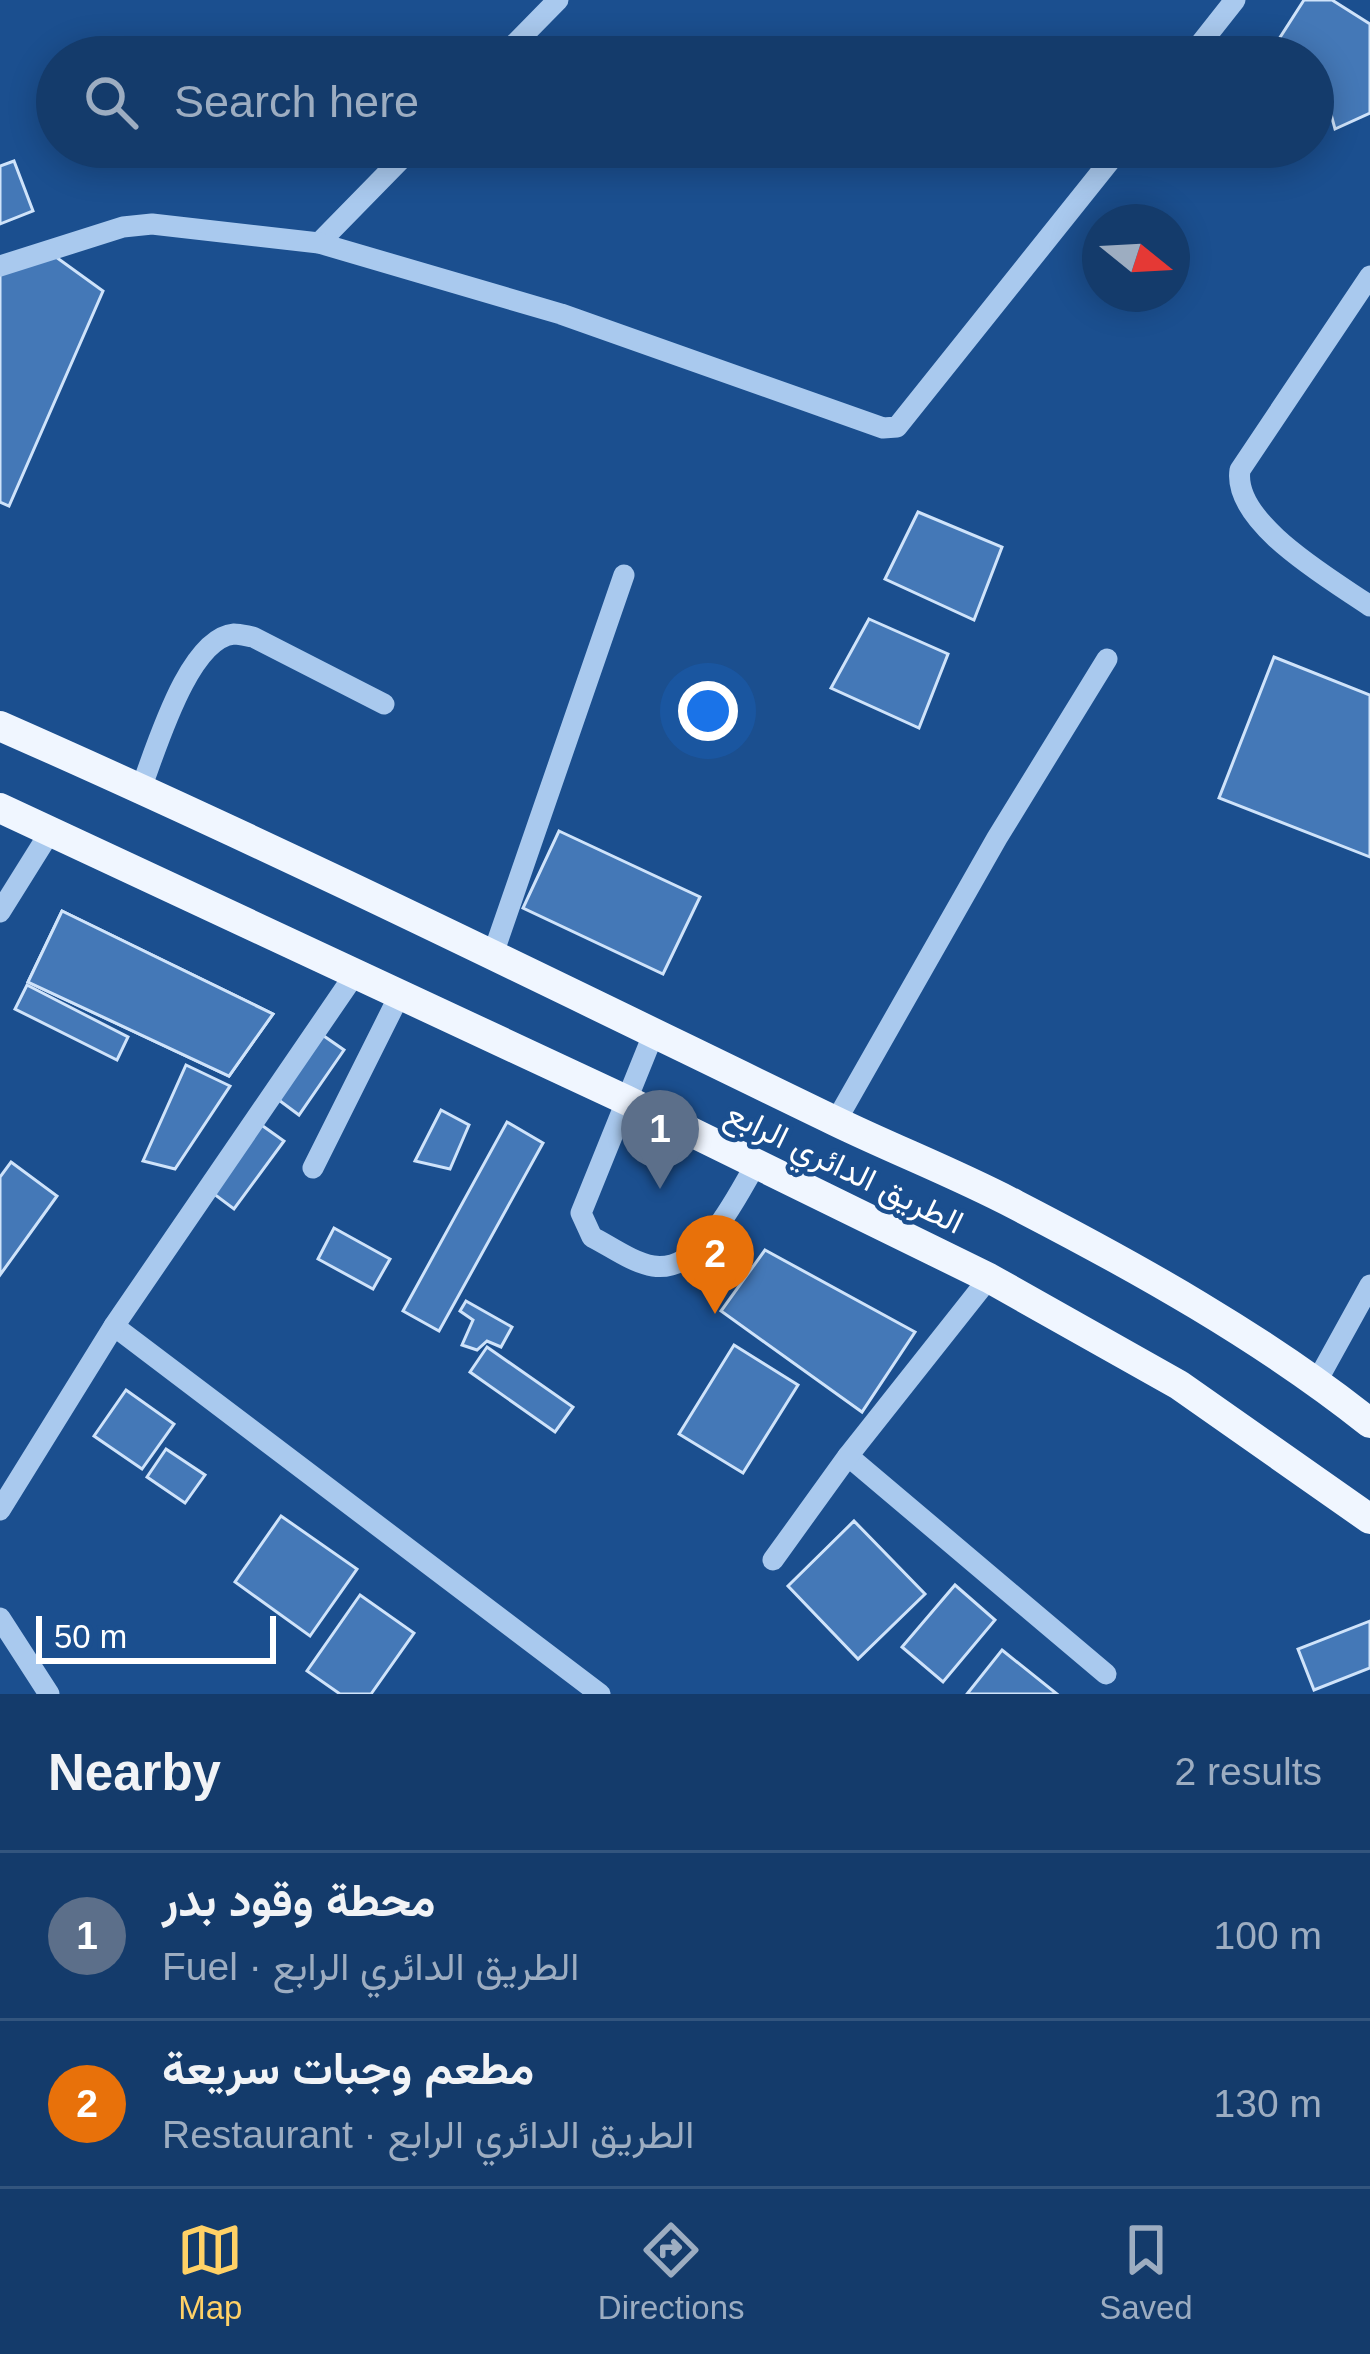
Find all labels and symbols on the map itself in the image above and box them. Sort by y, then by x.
north arrow [1082,204,1190,312]
your location [678,681,738,741]
pin: 1 [621,1090,699,1189]
street label: الطريق الدائري الرابع [716,1094,970,1248]
pin: 2 [676,1215,754,1314]
scale bar [36,1610,276,1663]

